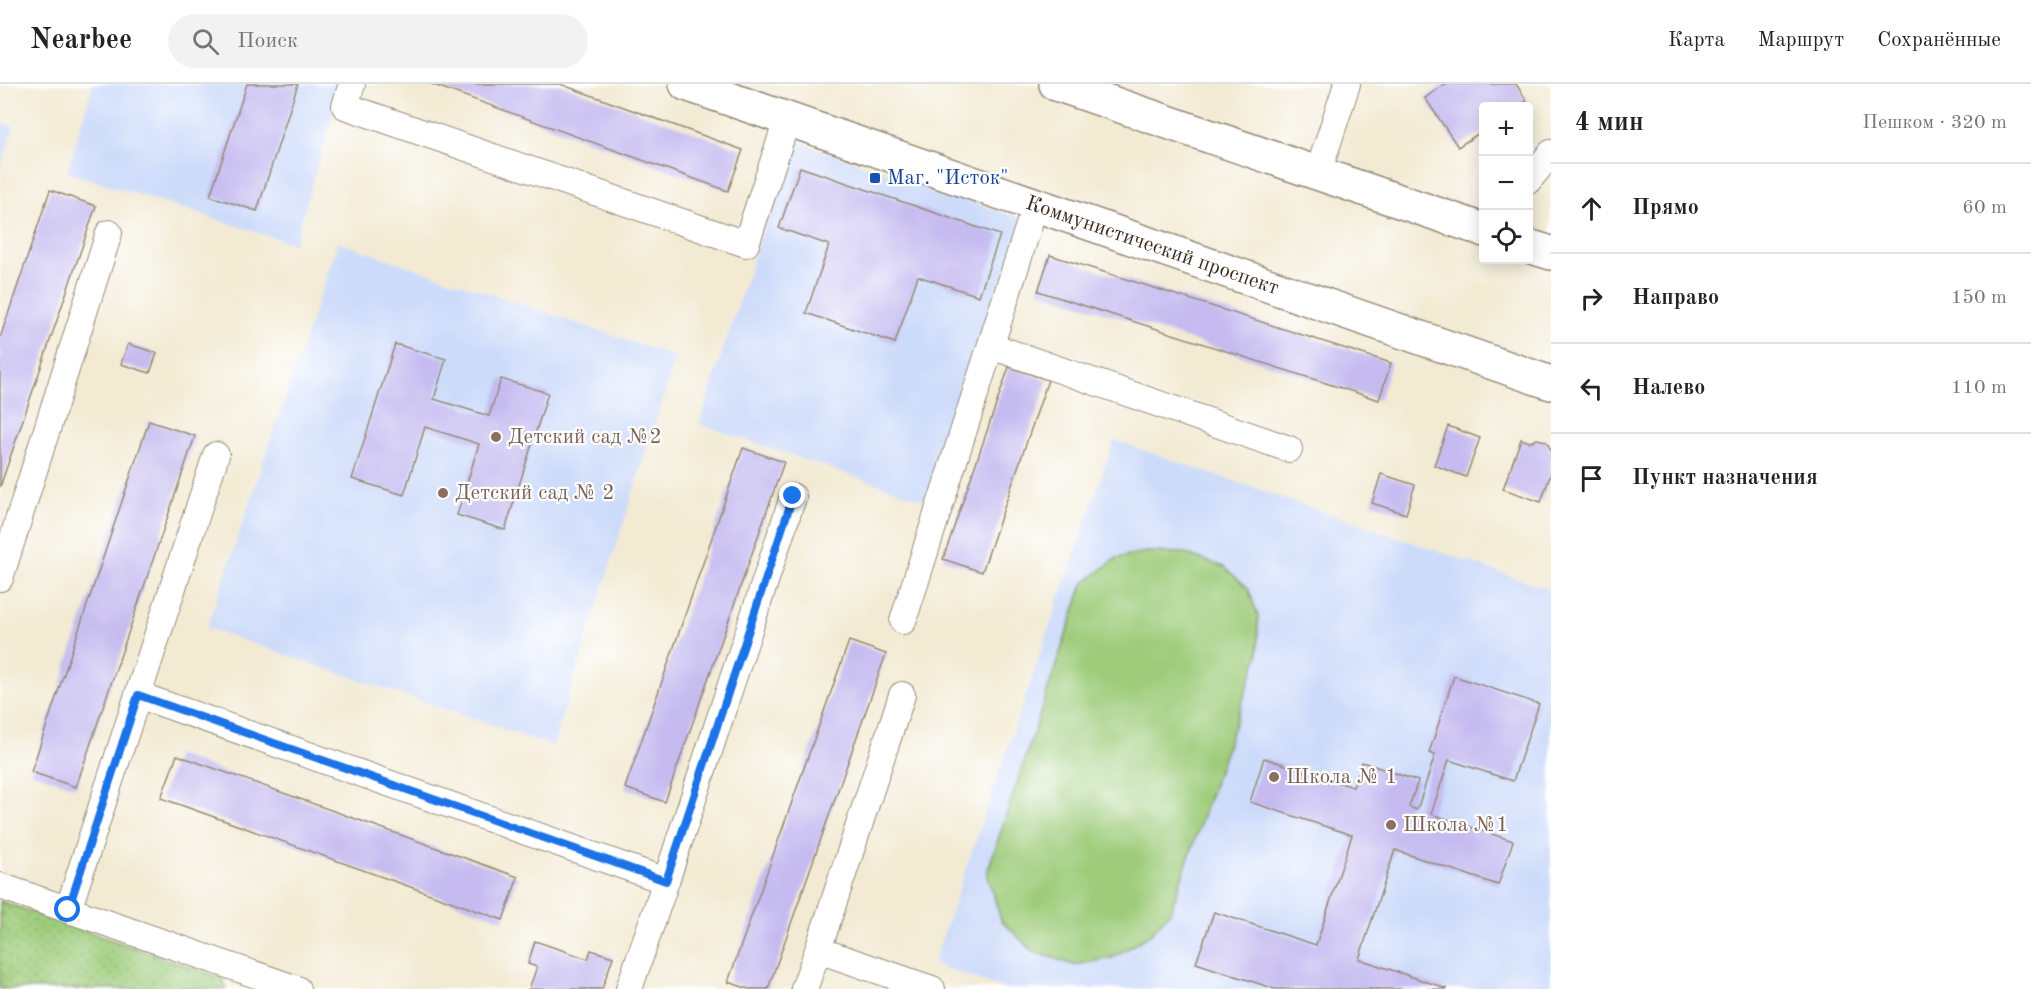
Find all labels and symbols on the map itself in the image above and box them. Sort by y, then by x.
place label: Маг. "Исток" [887,168,1009,189]
marker: Маг. "Исток" [868,171,882,185]
street label: Коммунистический проспект [1023,193,1281,299]
place label: Детский сад №2 [508,427,662,448]
marker: Детский сад №2 [489,430,503,444]
route end [779,482,805,508]
place label: Детский сад № 2 [455,483,614,504]
marker: Детский сад № 2 [436,486,450,500]
place label: Школа № 1 [1286,767,1397,788]
marker: Школа № 1 [1267,770,1281,784]
place label: Школа №1 [1403,815,1509,836]
marker: Школа №1 [1384,818,1398,832]
route start [54,896,80,922]

